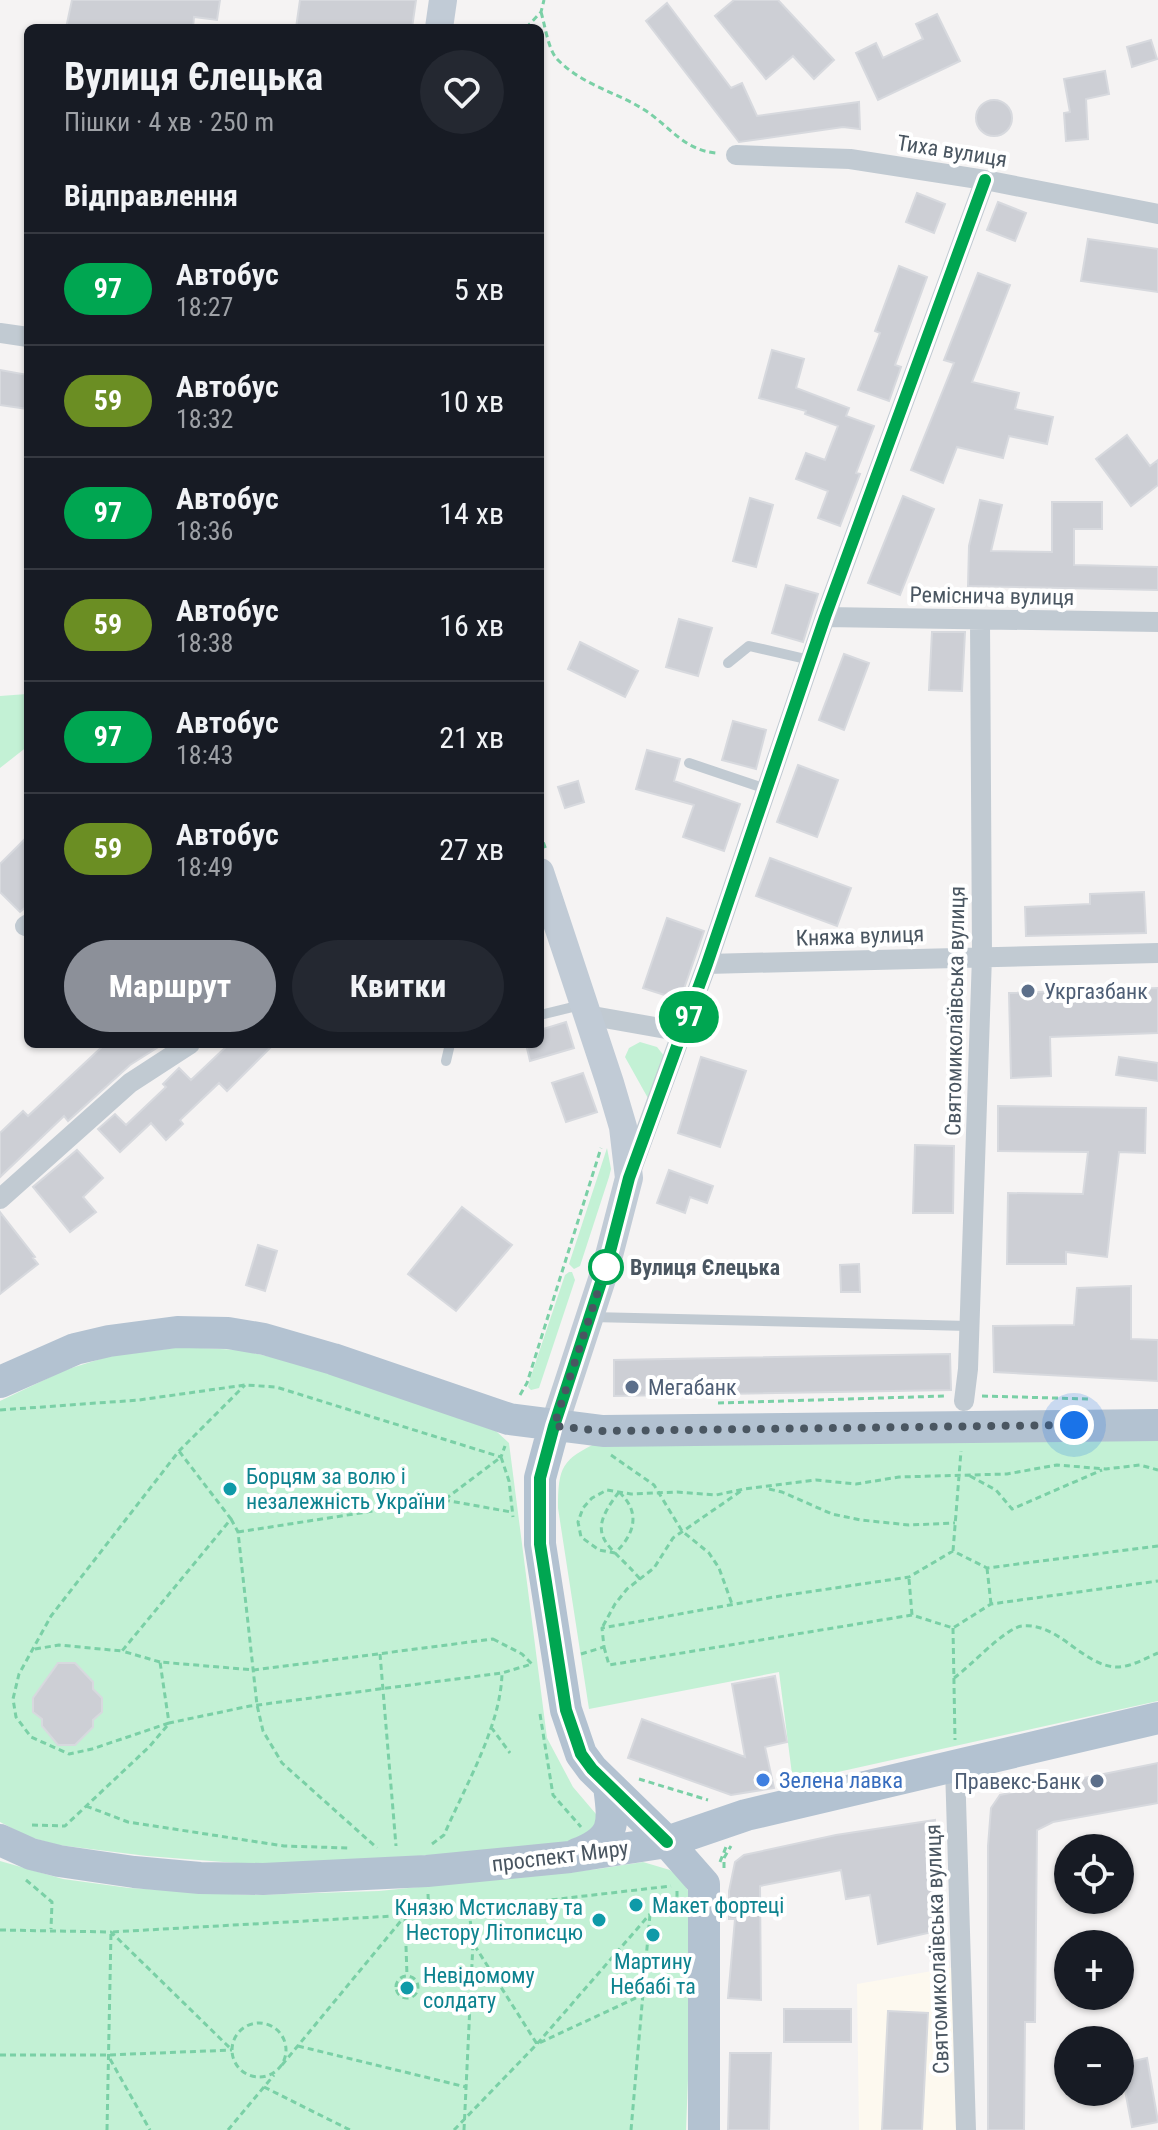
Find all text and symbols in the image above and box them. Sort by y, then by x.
button: heart [420,50,504,134]
text: Вулиця Єлецька [64,55,323,99]
text: Пішки · 4 хв · 250 m [64,107,274,137]
street label: Тиха вулиця [895,130,1009,172]
text: Відправлення [64,178,238,213]
text: Автобус [176,257,279,292]
text: 97 [94,272,122,305]
text: 5 хв [454,272,504,307]
text: 18:27 [176,292,233,322]
text: Автобус [176,369,279,404]
text: 59 [94,384,122,417]
text: 10 хв [439,384,504,419]
text: 18:32 [176,404,233,434]
text: Автобус [176,481,279,516]
text: 97 [94,496,122,529]
text: 14 хв [439,496,504,531]
text: 18:36 [176,516,233,546]
street label: Реміснича вулиця [909,582,1075,610]
text: Автобус [176,593,279,628]
text: 59 [94,608,122,641]
text: 16 хв [439,608,504,643]
text: 18:38 [176,628,233,658]
text: Автобус [176,705,279,740]
text: 97 [94,720,122,753]
text: 21 хв [439,720,504,755]
text: 18:43 [176,740,233,770]
text: Автобус [176,817,279,852]
text: 59 [94,832,122,865]
text: 27 хв [439,832,504,867]
text: 18:49 [176,852,233,882]
street label: Святомиколаївська вулиця [940,886,970,1136]
street label: Княжа вулиця [795,921,925,951]
button: Маршрут [64,940,276,1032]
button: Квитки [292,940,504,1032]
place label: Укргазбанк [1044,979,1148,1004]
marker: Укргазбанк [1019,982,1037,1000]
line badge: 97 [653,991,725,1043]
text: 97 [675,1000,703,1033]
marker: Вулиця Єлецька [589,1250,623,1284]
place label: Вулиця Єлецька [630,1255,780,1280]
place label: Мегабанк [648,1375,737,1400]
marker: Мегабанк [623,1378,641,1396]
your location [1054,1405,1094,1445]
place label: Борцям за волю і незалежність України [246,1464,446,1514]
marker: Борцям за волю і незалежність України [221,1480,239,1498]
place label: Зелена лавка [779,1768,903,1793]
place label: Правекс-Банк [954,1769,1081,1794]
marker: Зелена лавка [754,1771,772,1789]
marker: Правекс-Банк [1088,1772,1106,1790]
street label: Святомиколаївська вулиця [920,1824,954,2074]
map controls [1054,1834,1134,2106]
button: locate [1054,1834,1134,1914]
street label: проспект Миру [490,1835,630,1877]
place label: Макет фортеці [652,1893,784,1918]
place label: Князю Мстиславу та Нестору Літописцю [395,1895,583,1945]
marker: Макет фортеці [627,1896,645,1914]
marker: Князю Мстиславу та Нестору Літописцю [590,1911,608,1929]
marker: Мартину Небабі та [644,1926,662,1944]
button: + [1054,1930,1134,2010]
place label: Мартину Небабі та [610,1949,696,1999]
place label: Невідомому солдату [423,1963,535,2013]
marker: Невідомому солдату [398,1979,416,1997]
button: − [1054,2026,1134,2106]

